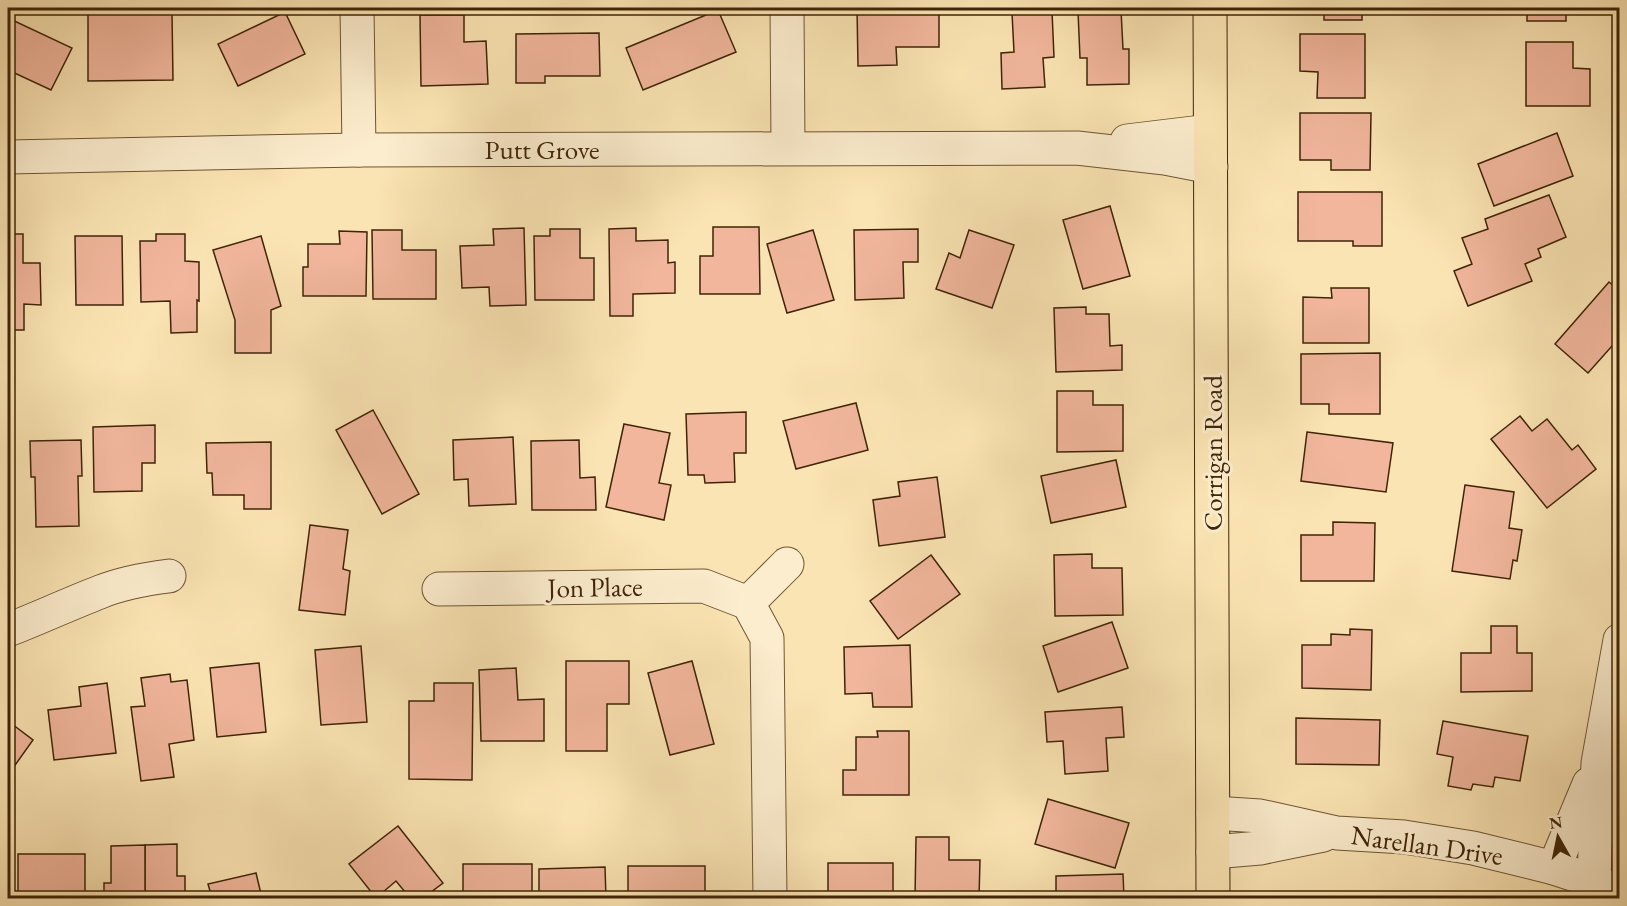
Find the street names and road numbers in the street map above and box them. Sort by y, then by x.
street label: Putt Grove [485,132,599,167]
street label: Corrigan Road [1195,375,1230,531]
street label: Jon Place [545,569,643,605]
street label: Narellan Drive [1349,817,1505,873]

